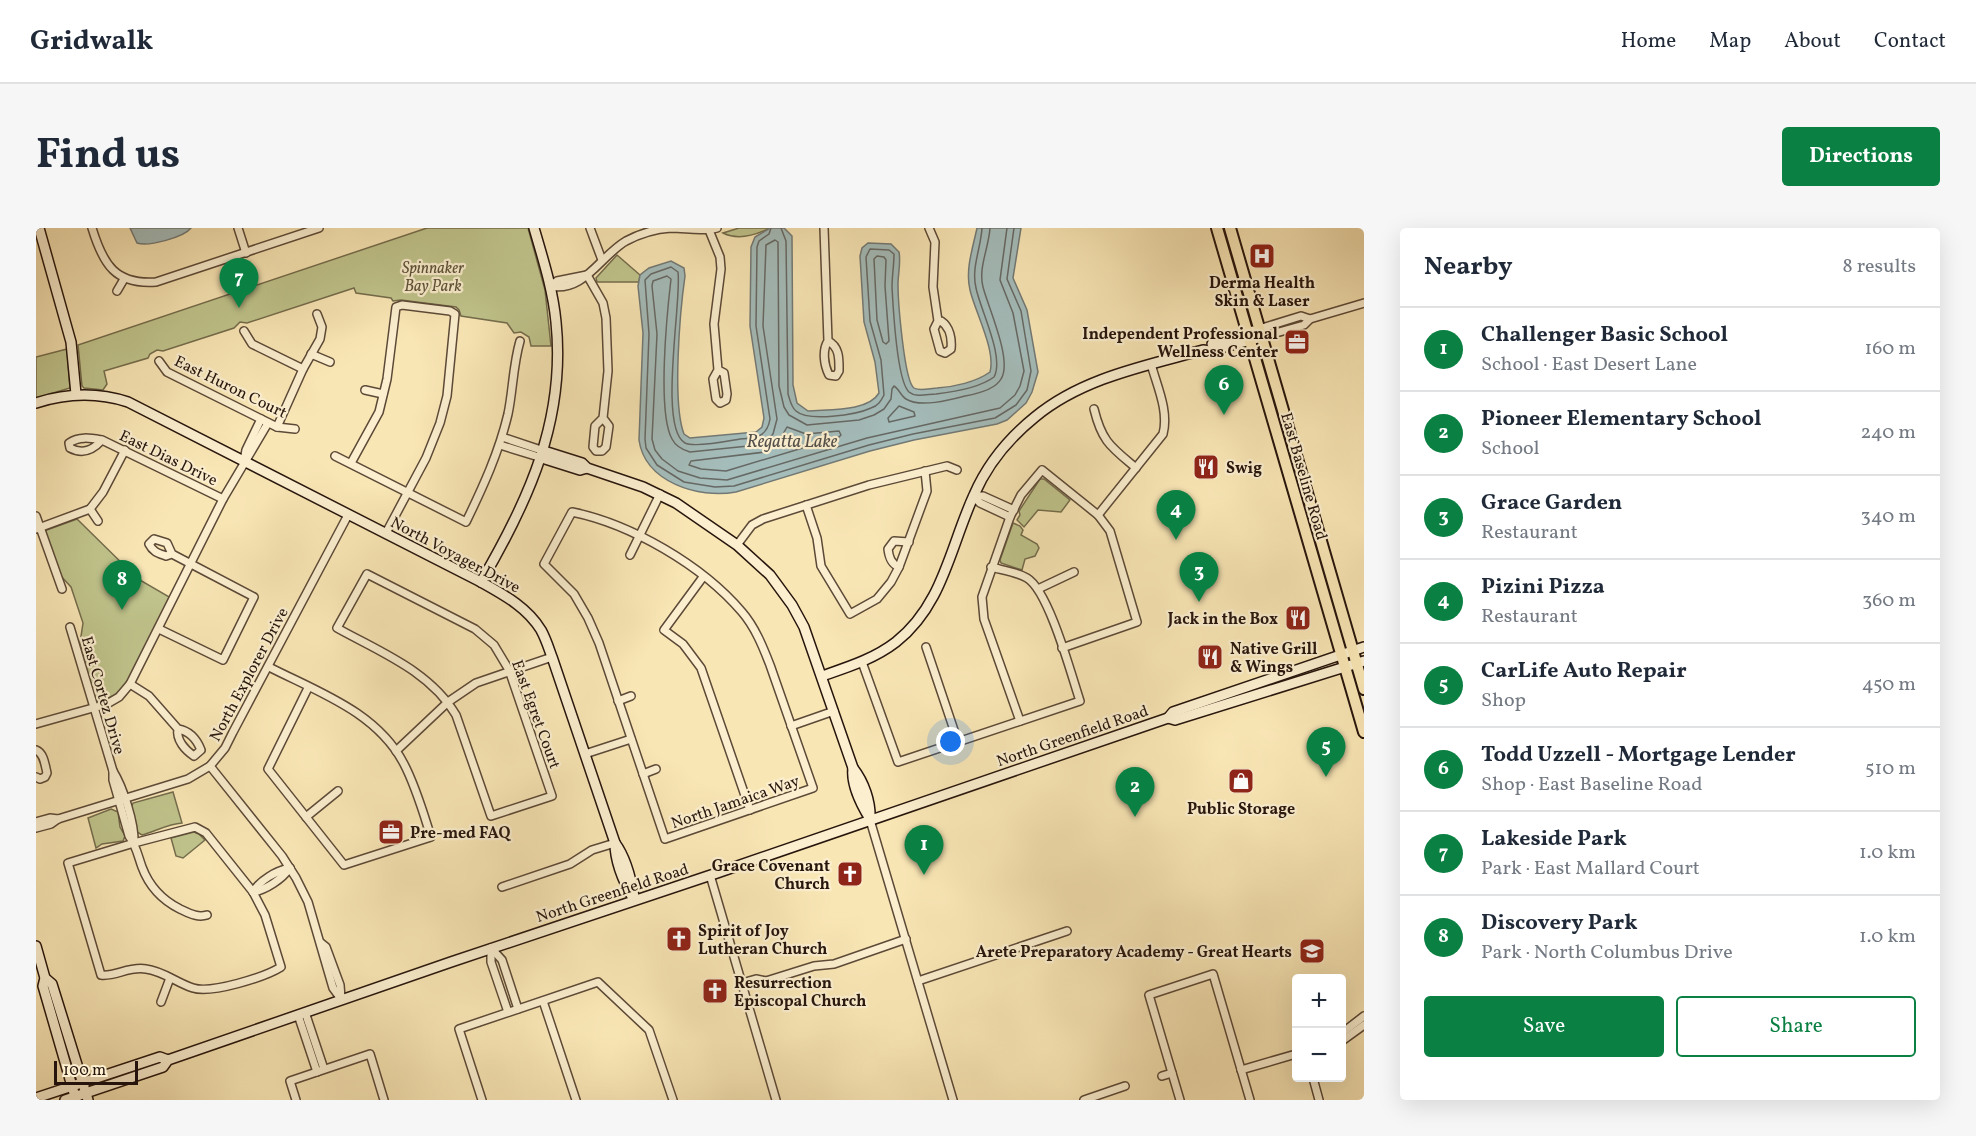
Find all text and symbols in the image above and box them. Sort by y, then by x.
text: Gridwalk [30,22,153,61]
text: Home [1621,27,1676,56]
text: Map [1709,27,1751,56]
text: About [1784,27,1841,56]
text: Contact [1874,27,1946,56]
text: Find us [36,127,180,186]
button: Directions [1782,127,1940,186]
hospital icon: Derma Health Skin & Laser [1247,241,1277,271]
text: Nearby [1424,249,1513,285]
text: 8 results [1843,253,1916,281]
park label: Spinnaker Bay Park [402,258,465,298]
pin: 7 [220,259,258,308]
place label: Derma Health Skin & Laser [1209,273,1315,313]
text: Challenger Basic School [1481,320,1728,351]
place label: Independent Professional Wellness Center [1082,324,1279,364]
office icon: Independent Professional Wellness Center [1282,327,1312,357]
text: 1 [1439,335,1448,363]
text: 160 m [1864,335,1916,363]
street label: East Huron Court [170,351,290,425]
text: School · East Desert Lane [1481,351,1697,379]
pin: 6 [1204,366,1244,415]
text: Pioneer Elementary School [1481,404,1761,435]
street label: East Baseline Road [1274,410,1332,543]
text: 2 [1438,419,1449,447]
text: 240 m [1861,419,1916,447]
street label: East Dias Drive [115,425,221,492]
water label: Regatta Lake [747,430,838,455]
text: School [1481,435,1539,463]
restaurant icon: Swig [1191,452,1221,482]
place label: Swig [1226,458,1262,480]
text: Grace Garden [1481,488,1622,519]
pin: 4 [1156,490,1196,540]
text: 3 [1438,503,1449,531]
text: 340 m [1860,503,1916,531]
street label: North Voyager Drive [386,512,524,599]
text: Restaurant [1481,519,1578,547]
pin: 3 [1180,552,1218,602]
pin: 8 [102,560,142,610]
text: Pizini Pizza [1481,572,1605,603]
text: 4 [1437,587,1450,615]
text: 360 m [1862,587,1916,615]
restaurant icon: Jack in the Box [1283,603,1313,633]
text: Restaurant [1481,603,1578,631]
street label: North Explorer Drive [205,604,294,746]
place label: Jack in the Box [1167,609,1278,631]
street label: East Cortez Drive [75,634,129,757]
place label: Native Grill & Wings [1230,639,1318,679]
restaurant icon: Native Grill & Wings [1195,642,1225,672]
text: CarLife Auto Repair [1481,656,1687,687]
street label: East Egret Court [505,657,565,773]
text: 5 [1439,671,1448,699]
text: 450 m [1862,671,1916,699]
text: Shop [1481,687,1526,715]
street label: North Greenfield Road [994,701,1152,773]
your location [936,727,965,756]
pin: 5 [1306,728,1346,777]
text: Todd Uzzell - Mortgage Lender [1481,740,1796,771]
text: 6 [1438,755,1449,783]
text: 510 m [1865,755,1916,783]
shop icon: Public Storage [1226,766,1256,796]
pin: 2 [1116,768,1154,817]
street label: North Jamaica Way [668,770,803,835]
text: Shop · East Baseline Road [1481,771,1703,799]
place label: Public Storage [1187,799,1295,821]
office icon: Pre-med FAQ [376,817,406,847]
place label: Pre-med FAQ [410,823,511,845]
text: Lakeside Park [1481,824,1627,855]
pin: 1 [904,826,944,875]
text: 7 [1439,839,1448,867]
text: 1.0 km [1859,839,1916,867]
text: Park · East Mallard Court [1481,855,1700,883]
place label: Grace Covenant Church [712,856,830,896]
street label: North Greenfield Road [533,859,692,929]
church icon: Grace Covenant Church [835,859,865,889]
text: Discovery Park [1481,908,1638,939]
place label: Spirit of Joy Lutheran Church [698,921,827,961]
text: 8 [1438,923,1449,951]
text: 1.0 km [1859,923,1916,951]
church icon: Spirit of Joy Lutheran Church [664,924,694,954]
school or university icon: Arete Preparatory Academy - Great Hearts [1297,936,1327,966]
text: Park · North Columbus Drive [1481,939,1733,967]
place label: Arete Preparatory Academy - Great Hearts [976,942,1292,964]
place label: Resurrection Episcopal Church [734,973,867,1013]
map controls [1292,974,1346,1082]
button: + [1292,974,1346,1028]
church icon: Resurrection Episcopal Church [700,976,730,1006]
button: Save [1424,996,1664,1057]
button: Share [1676,996,1916,1057]
button: − [1292,1028,1346,1082]
scale bar [54,1058,138,1086]
text: 100 m [63,1060,106,1082]

